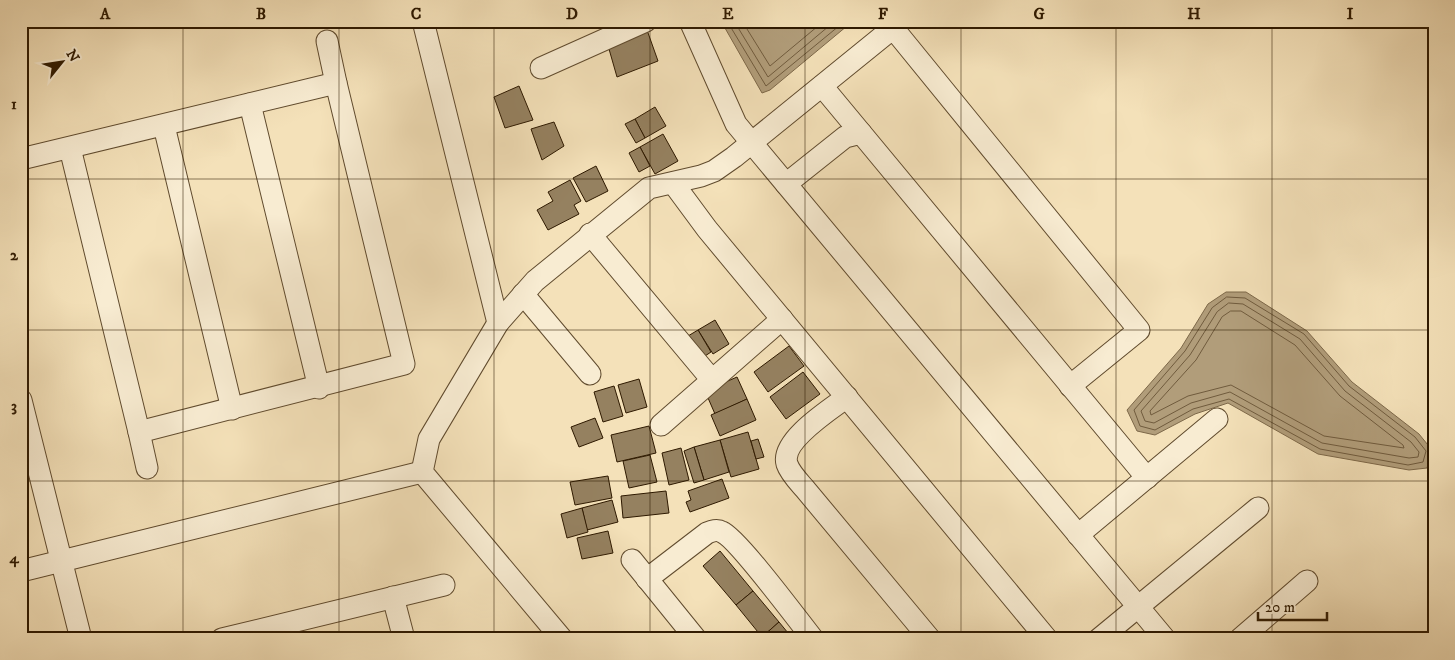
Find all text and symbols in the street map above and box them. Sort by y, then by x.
text: A [99,4,111,24]
text: B [256,4,266,24]
text: C [411,4,421,24]
text: D [566,4,578,24]
text: E [722,4,734,24]
text: F [878,4,888,24]
text: G [1033,4,1045,24]
text: H [1187,4,1201,24]
text: I [1347,4,1354,24]
north arrow [38,38,88,88]
text: N [62,47,83,66]
text: 1 [11,94,17,114]
text: 2 [10,245,19,265]
text: 3 [11,396,17,416]
text: 4 [8,548,19,568]
scale bar [1258,590,1326,622]
text: 20 m [1265,598,1295,617]

